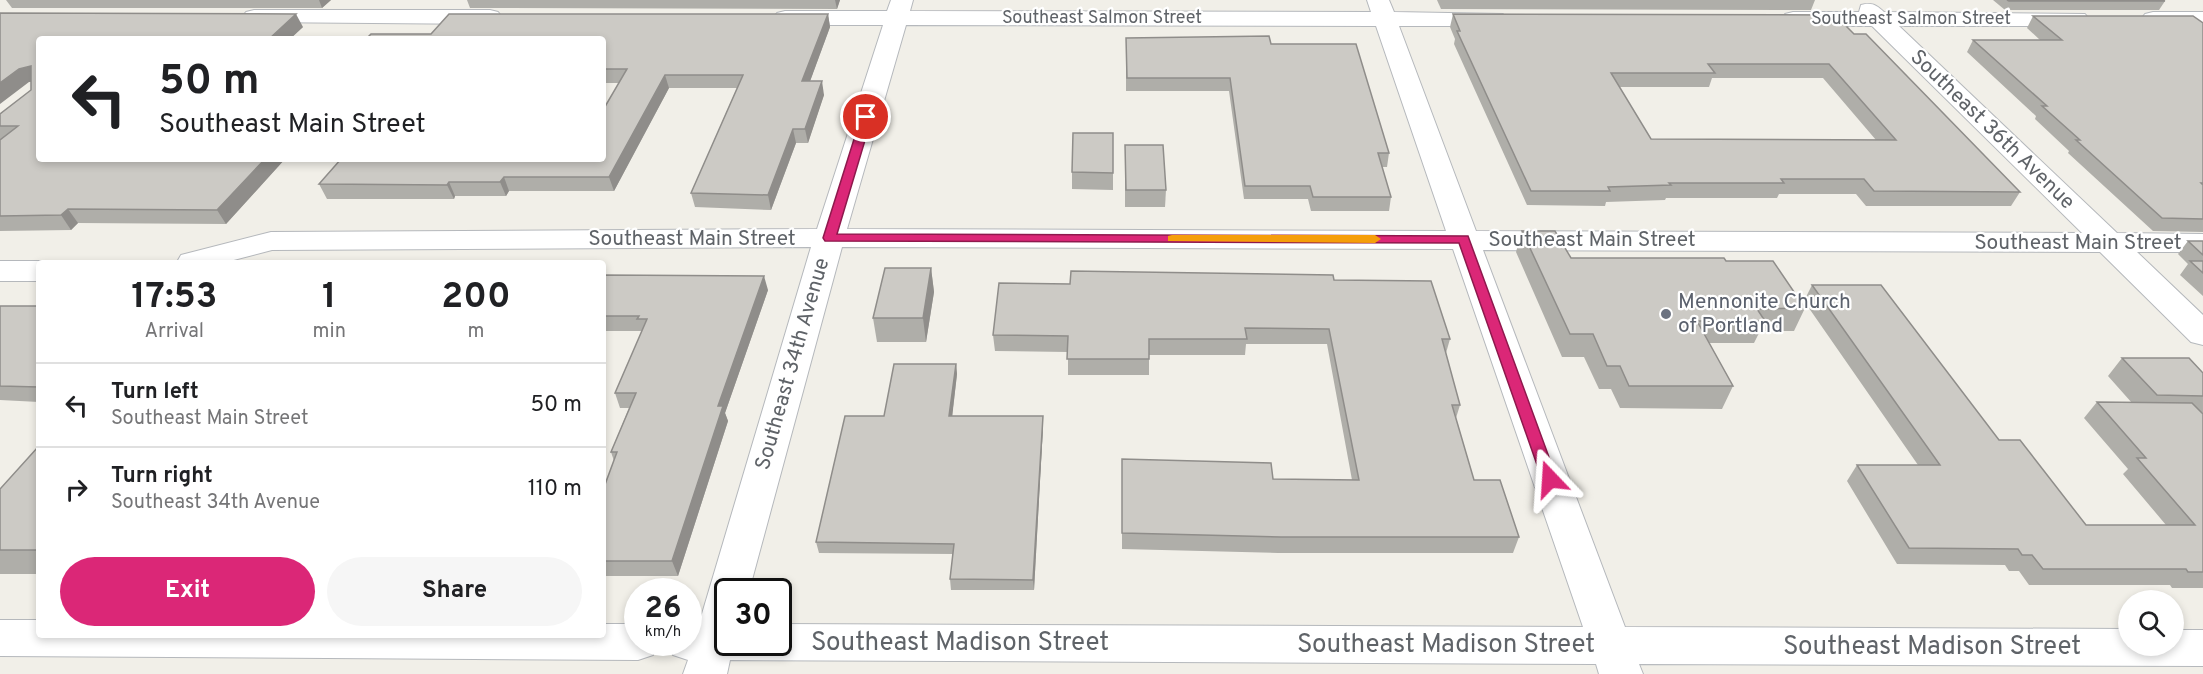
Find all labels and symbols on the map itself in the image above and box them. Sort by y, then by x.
street label: Southeast Salmon Street [1002,7,1202,30]
street label: Southeast Salmon Street [1811,8,2011,31]
street label: Southeast 36th Avenue [1904,44,2080,216]
pin [840,91,891,142]
street label: Southeast Main Street [588,226,796,253]
street label: Southeast Main Street [1488,227,1696,254]
street label: Southeast Main Street [1974,230,2182,257]
street label: Southeast 34th Avenue [750,255,836,473]
place label: Mennonite Church of Portland [1678,289,1851,340]
marker: Mennonite Church of Portland [1659,307,1673,321]
position arrow [1518,447,1582,511]
speed limit sign: 30 [714,578,792,656]
street label: Southeast Madison Street [811,627,1109,660]
street label: Southeast Madison Street [1297,629,1595,662]
street label: Southeast Madison Street [1783,631,2081,664]

